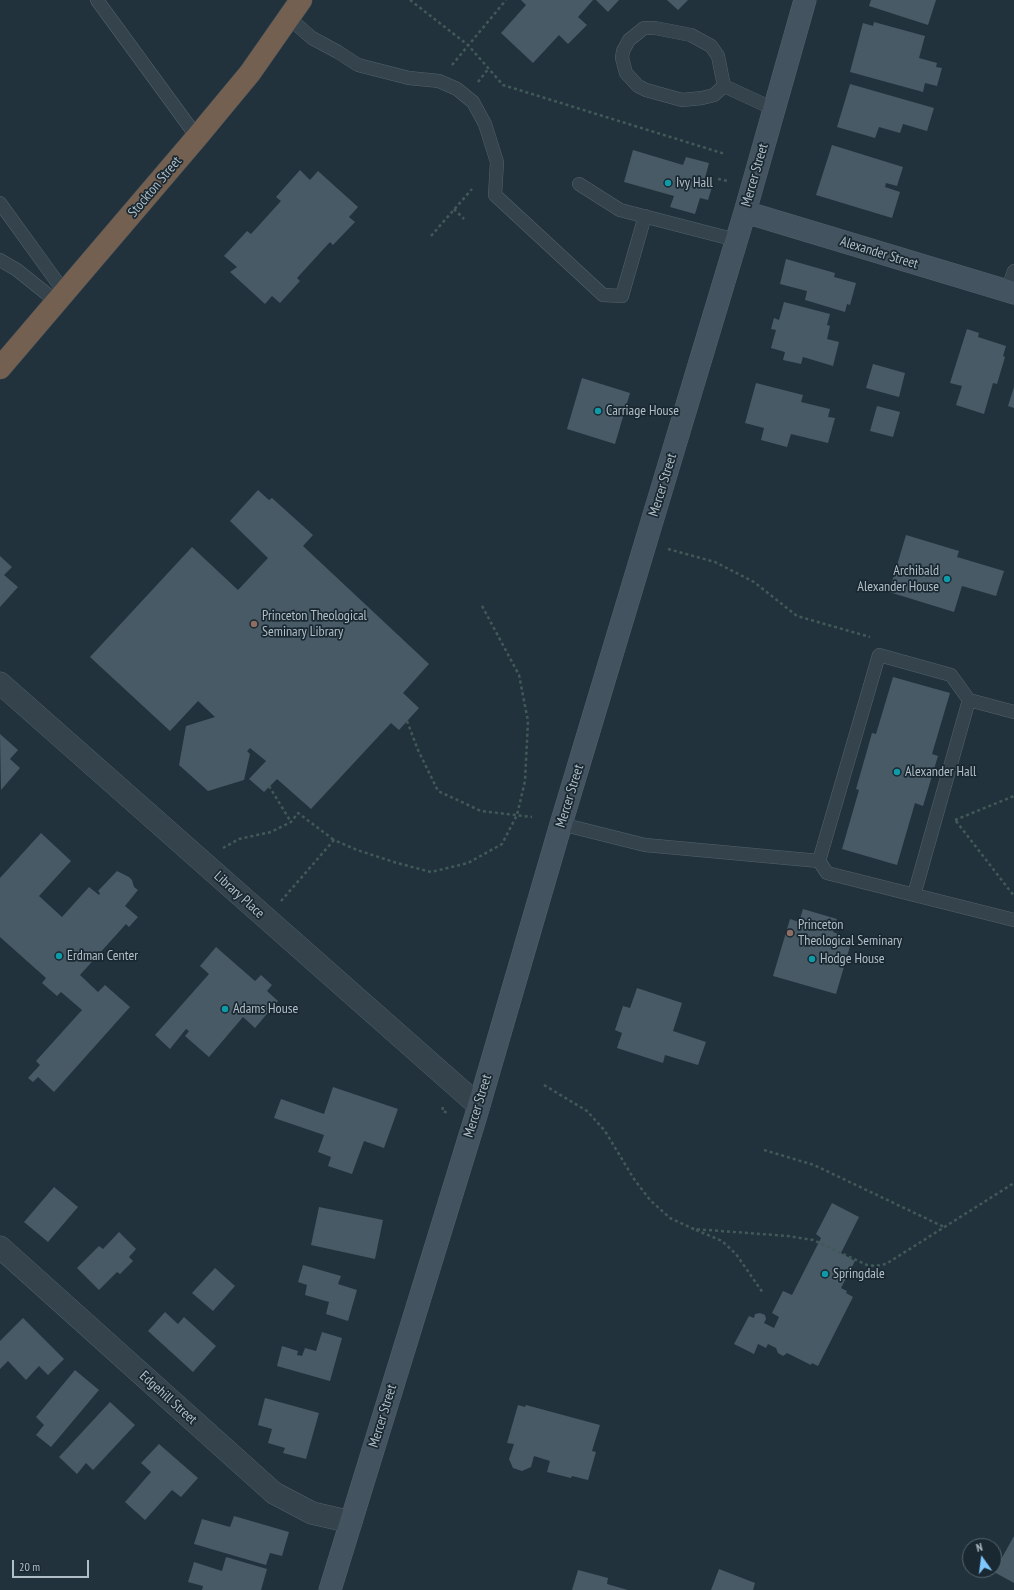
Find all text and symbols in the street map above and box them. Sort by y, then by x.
street label: Mercer Street [738,142,772,208]
street label: Stockton Street [125,153,185,221]
place label: Ivy Hall [676,175,713,191]
marker: Ivy Hall [663,178,673,188]
street label: Alexander Street [838,233,920,273]
place label: Carriage House [606,403,679,419]
marker: Carriage House [593,406,603,416]
street label: Mercer Street [645,452,681,518]
place label: Archibald Alexander House [857,563,939,596]
marker: Archibald Alexander House [942,574,952,584]
place label: Princeton Theological Seminary Library [262,608,367,640]
marker: Princeton Theological Seminary Library [249,619,259,629]
street label: Mercer Street [552,763,588,829]
place label: Alexander Hall [905,764,976,780]
marker: Alexander Hall [892,767,902,777]
street label: Library Place [210,868,268,922]
place label: Princeton Theological Seminary [798,917,902,950]
marker: Princeton Theological Seminary [785,928,795,938]
place label: Erdman Center [67,948,138,964]
marker: Erdman Center [54,951,64,961]
place label: Hodge House [820,951,885,967]
marker: Hodge House [807,954,817,964]
place label: Adams House [233,1001,298,1017]
marker: Adams House [220,1004,230,1014]
street label: Mercer Street [460,1073,496,1139]
place label: Springdale [833,1266,885,1282]
marker: Springdale [820,1269,830,1279]
street label: Edgehill Street [136,1368,200,1428]
street label: Mercer Street [365,1383,401,1449]
north arrow [962,1538,1002,1578]
text: N [975,1540,984,1555]
scale bar [14,1552,91,1578]
text: 20 m [19,1559,40,1574]

